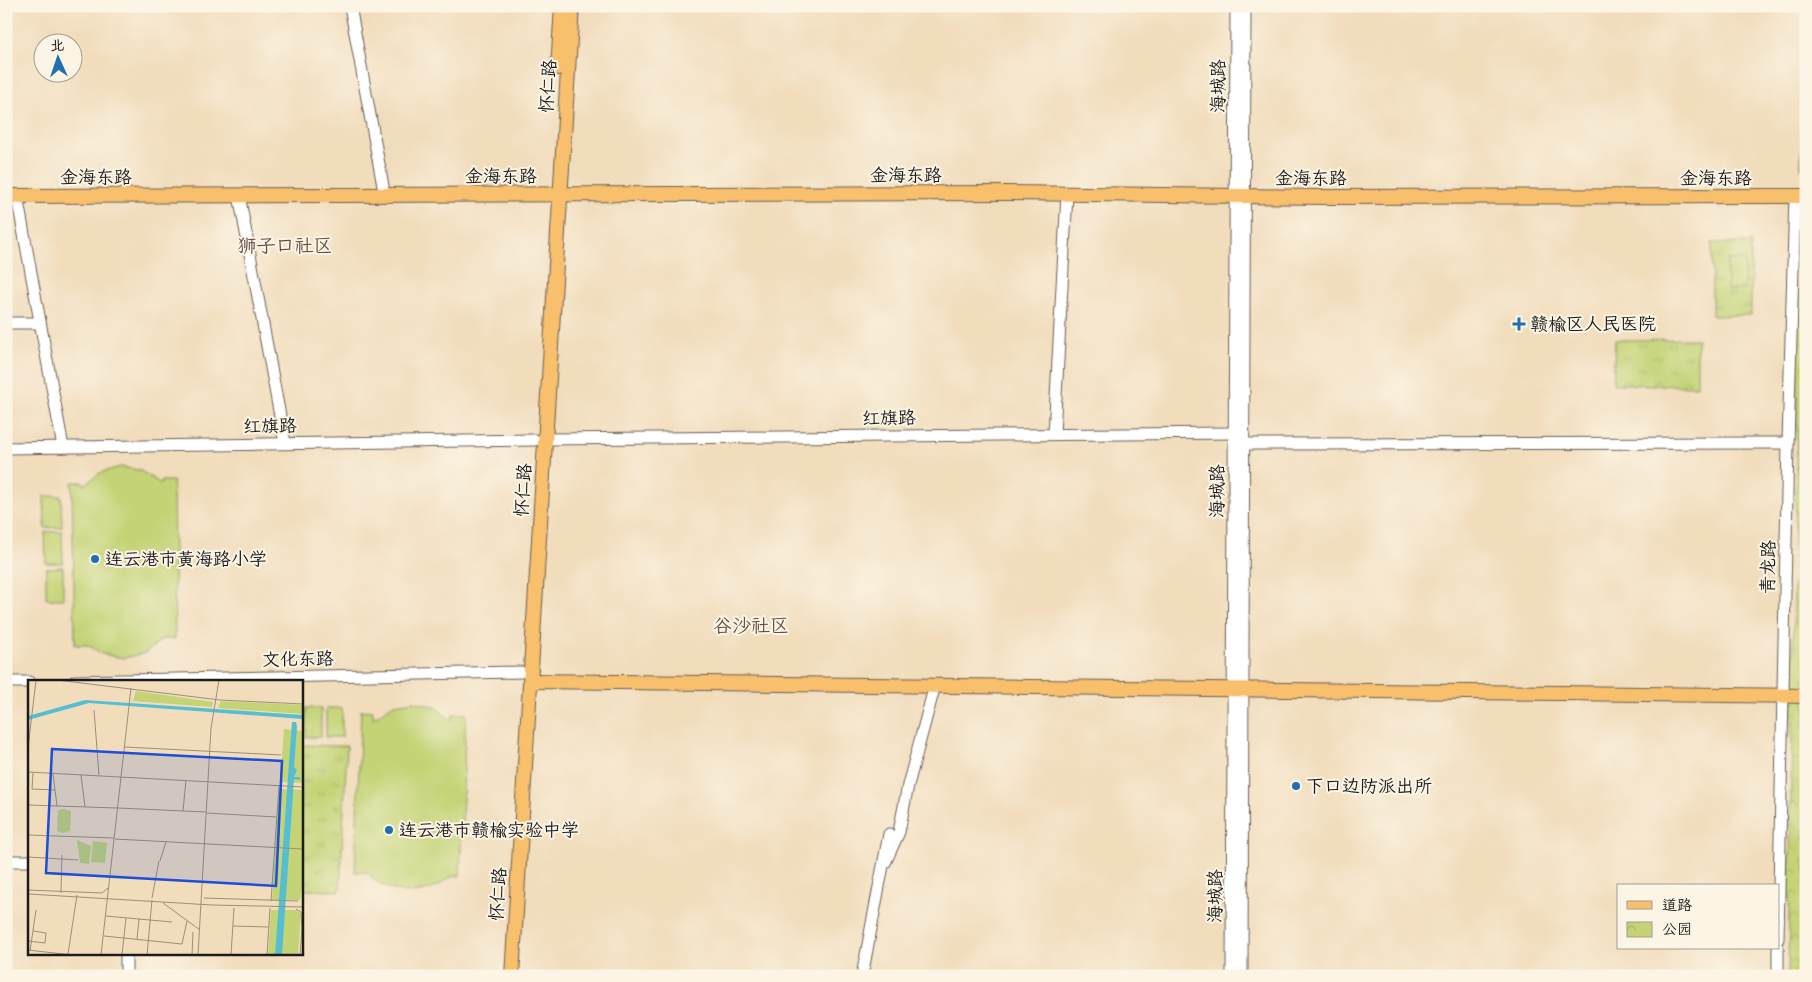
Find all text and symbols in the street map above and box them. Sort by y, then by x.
north arrow [32,32,82,82]
text: 北 [50,37,65,55]
street label: 怀仁路 [535,58,563,114]
street label: 海城路 [1207,59,1231,113]
street label: 金海东路 [870,164,942,188]
street label: 金海东路 [465,165,537,189]
street label: 金海东路 [60,166,132,190]
street label: 金海东路 [1275,167,1347,191]
street label: 金海东路 [1680,167,1752,191]
district label: 狮子口社区 [237,234,333,259]
place label: 赣榆区人民医院 [1530,313,1656,337]
marker: 赣榆区人民医院 [1512,317,1526,331]
street label: 红旗路 [862,407,916,431]
street label: 红旗路 [243,415,297,439]
street label: 怀仁路 [510,462,538,518]
street label: 海城路 [1206,464,1230,518]
street label: 青龙路 [1757,540,1781,594]
place label: 连云港市黄海路小学 [105,548,267,572]
marker: 连云港市黄海路小学 [89,553,101,565]
district label: 谷沙社区 [713,614,789,639]
street label: 文化东路 [262,647,334,673]
inset map [28,680,302,954]
place label: 下口边防派出所 [1306,775,1432,799]
marker: 下口边防派出所 [1290,780,1302,792]
place label: 连云港市赣榆实验中学 [399,819,579,843]
marker: 连云港市赣榆实验中学 [383,824,395,836]
street label: 怀仁路 [485,866,513,922]
street label: 海城路 [1204,869,1228,923]
legend [1617,884,1780,950]
text: 道路 [1662,896,1692,916]
text: 公园 [1662,920,1692,940]

